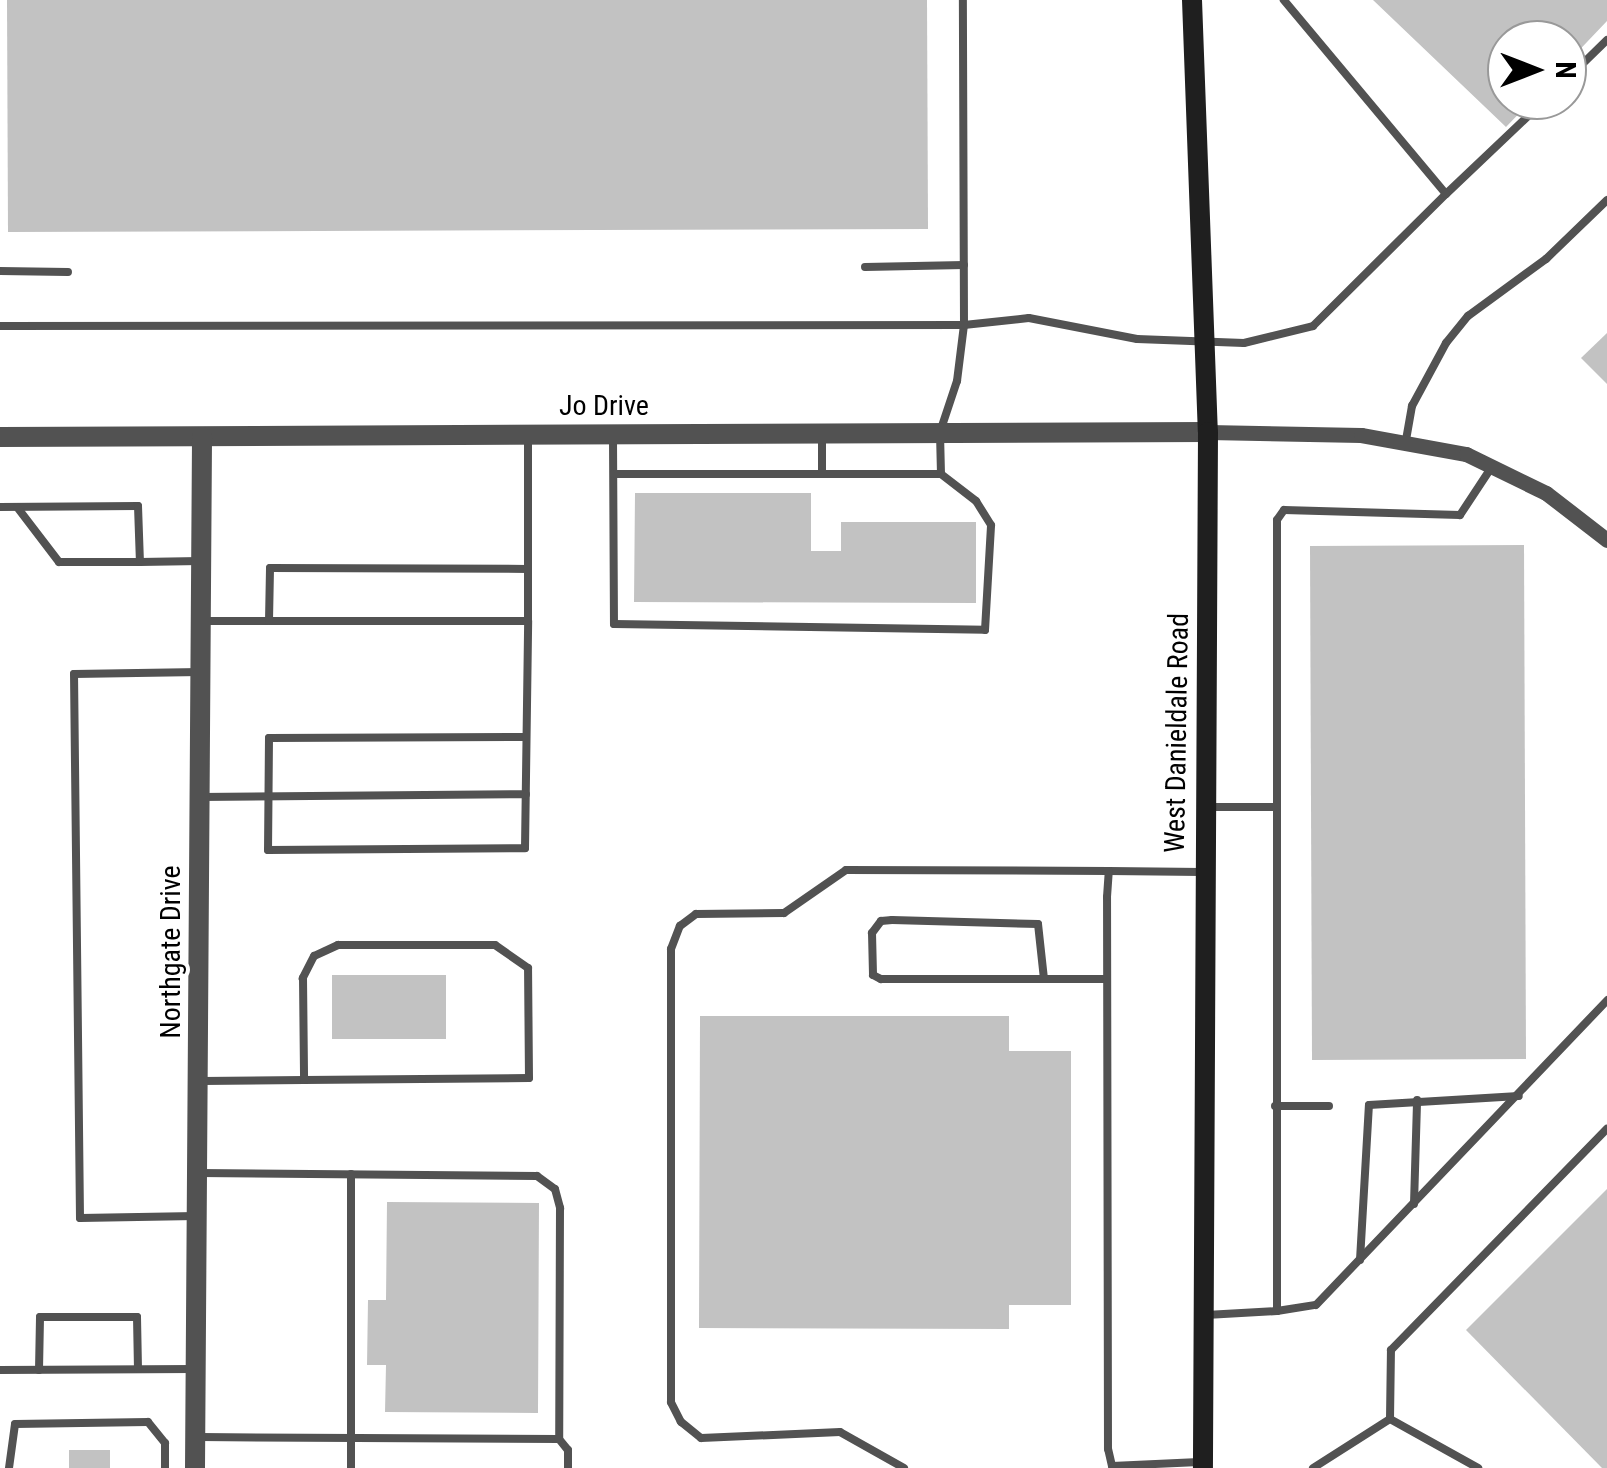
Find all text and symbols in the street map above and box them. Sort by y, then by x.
north arrow [1487,20,1587,120]
text: N [1549,61,1582,79]
street label: Jo Drive [559,389,649,423]
street label: West Danieldale Road [1158,613,1196,853]
street label: Northgate Drive [154,865,188,1039]

